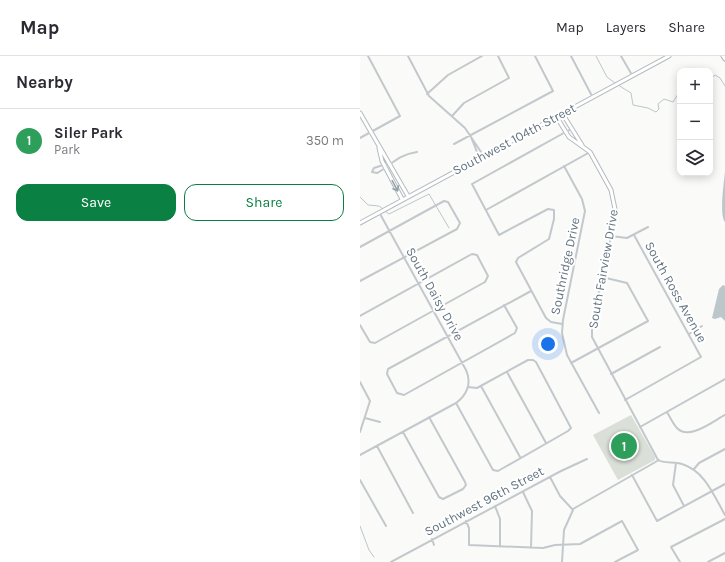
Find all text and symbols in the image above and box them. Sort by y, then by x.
text: Map [20,17,59,39]
text: Map [556,19,584,36]
text: Layers [606,19,646,36]
text: Share [668,19,705,36]
map controls [677,68,713,176]
button: + [677,68,713,104]
text: Nearby [16,72,73,92]
street label: Southwest 104th Street [450,100,578,178]
button: − [677,104,713,140]
text: Siler Park [54,124,123,142]
text: 1 [27,133,31,148]
text: 350 m [306,133,344,148]
button: layers [677,140,713,176]
text: Park [54,142,80,157]
one-way arrow [392,180,400,192]
button: Save [16,184,176,221]
button: Share [184,184,344,221]
street label: South Fairview Drive [585,208,621,330]
street label: Southridge Drive [547,216,583,316]
street label: South Ross Avenue [642,239,710,345]
street label: South Daisy Drive [403,245,467,344]
your location [538,334,558,354]
pin: 1 [611,431,637,461]
street label: Southwest 96th Street [422,463,546,539]

